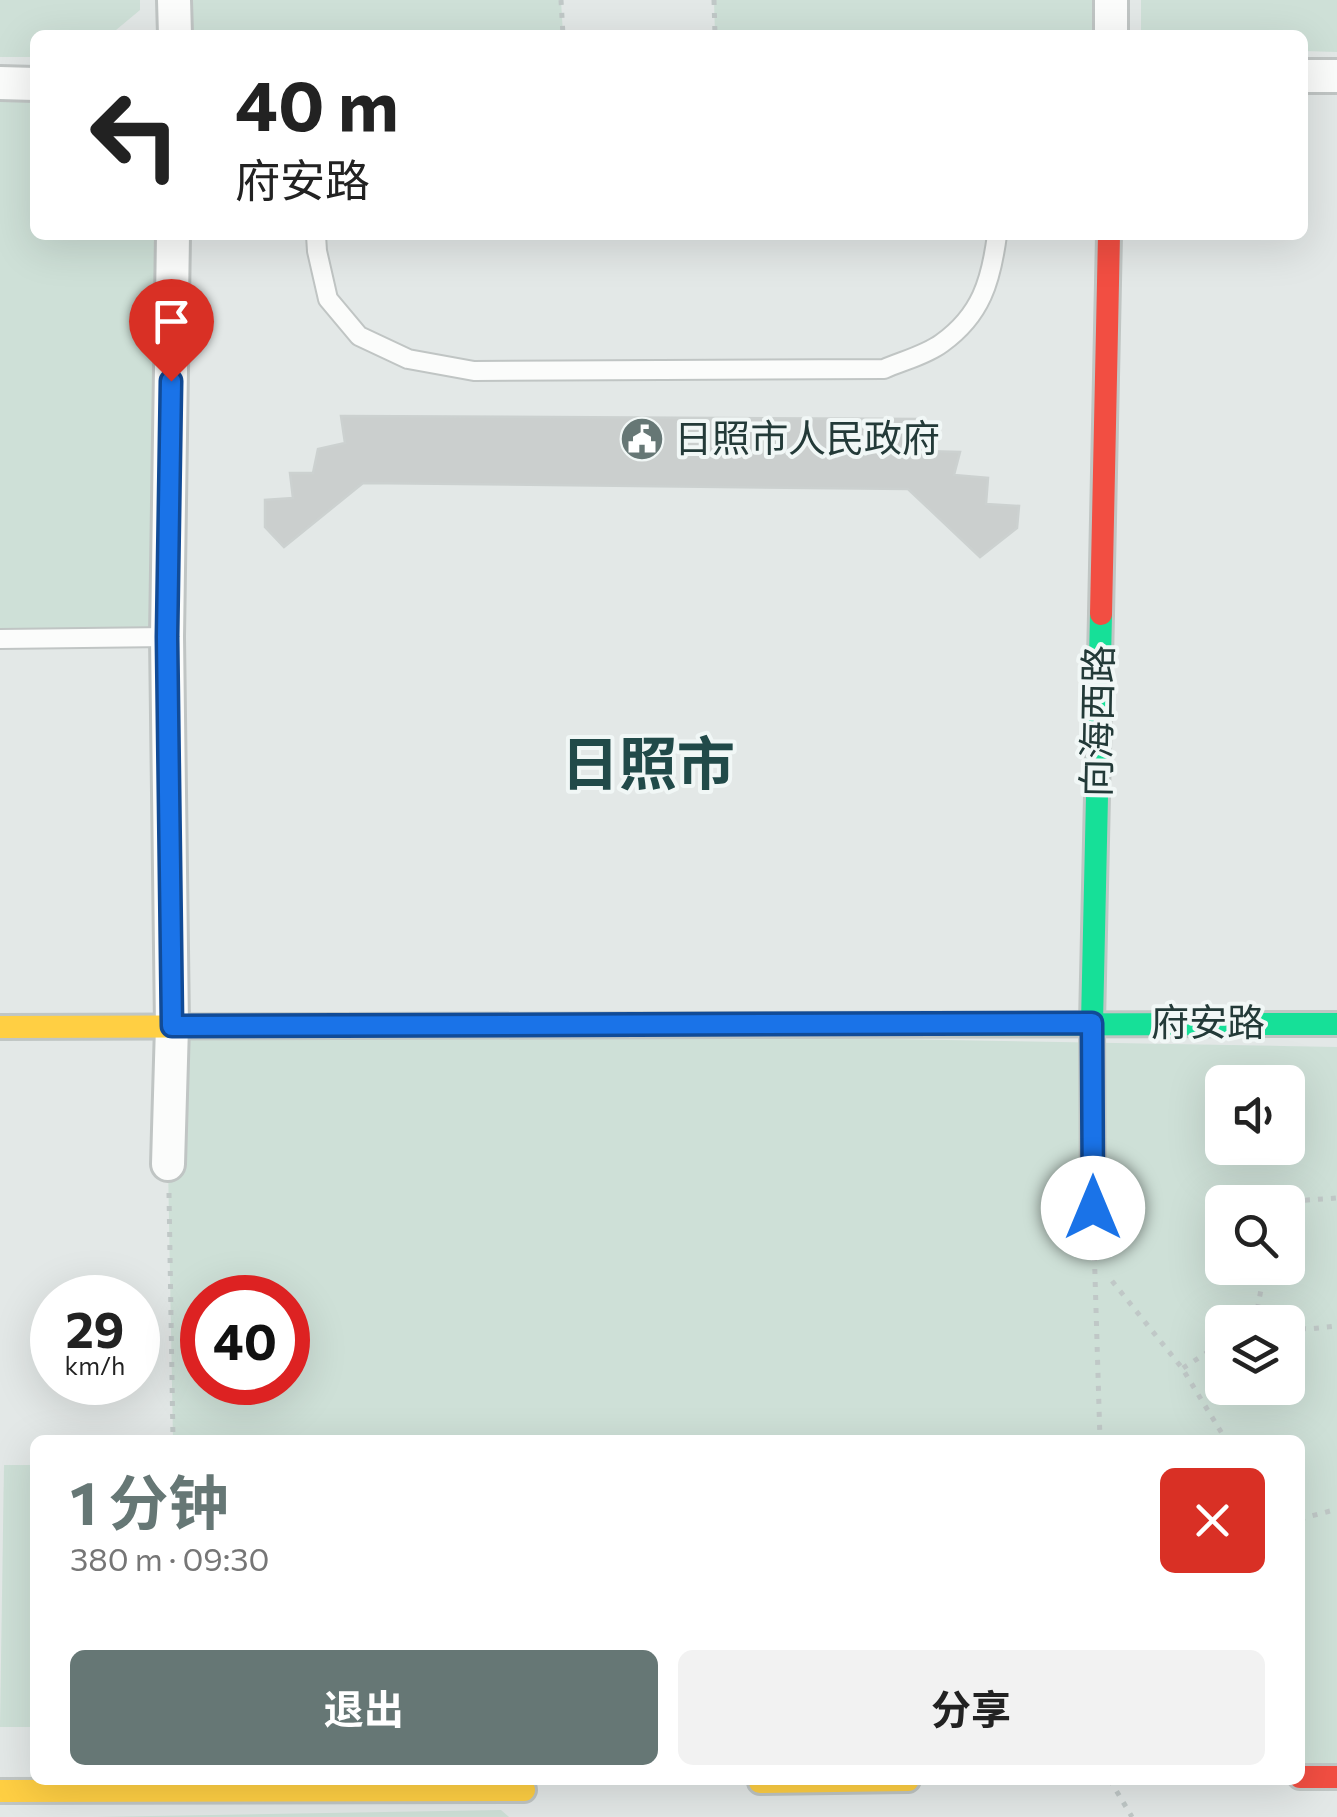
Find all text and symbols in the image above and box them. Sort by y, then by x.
text: 40 m [235,60,399,145]
icon: left [70,70,200,200]
text: 府安路 [235,151,370,206]
pin [129,279,214,382]
icon: arrive [144,294,199,349]
place label: 日照市人民政府 [674,413,940,460]
public building icon: 日照市人民政府 [619,416,665,462]
street label: 向海西路 [1071,645,1120,797]
district label: 日照市 [561,726,735,797]
street label: 府安路 [1151,997,1265,1044]
map controls [1205,1065,1305,1405]
button: sound [1205,1065,1305,1165]
position arrow [1041,1156,1145,1260]
button: search [1205,1185,1305,1285]
speed limit sign: 40 [180,1275,310,1405]
text: 29 [65,1297,124,1358]
button: layers [1205,1305,1305,1405]
text: km/h [65,1350,125,1380]
text: 1 分钟 [70,1464,229,1537]
button: close [1160,1468,1265,1573]
text: 380 m · 09:30 [70,1538,269,1578]
button: 退出 [70,1650,658,1765]
button: 分享 [678,1650,1265,1765]

